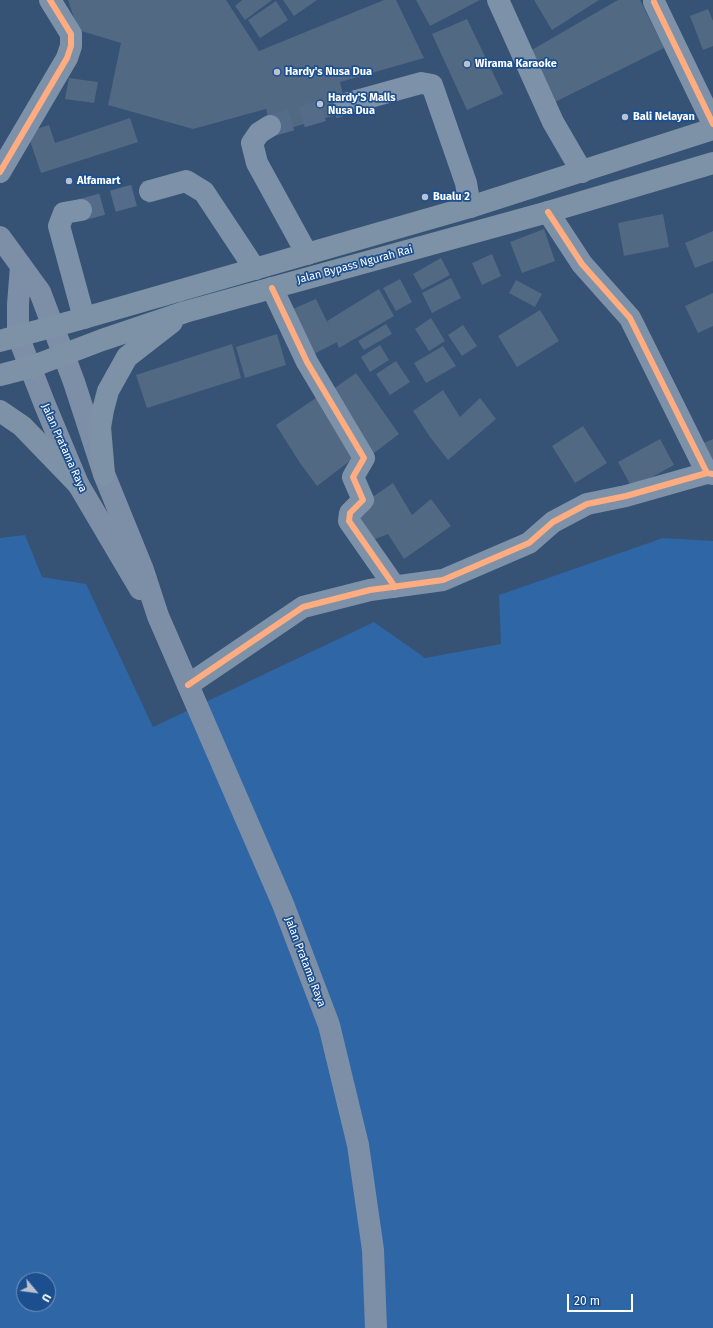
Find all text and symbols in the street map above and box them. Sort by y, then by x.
place label: Wirama Karaoke [475,57,557,71]
marker: Wirama Karaoke [462,59,472,69]
place label: Hardy's Nusa Dua [285,65,372,79]
marker: Hardy's Nusa Dua [272,67,282,77]
place label: Hardy'S Malls Nusa Dua [328,91,396,117]
marker: Hardy'S Malls Nusa Dua [315,99,325,109]
place label: Bali Nelayan [633,110,695,124]
marker: Bali Nelayan [620,112,630,122]
place label: Alfamart [77,174,120,188]
marker: Alfamart [64,176,74,186]
place label: Bualu 2 [433,190,470,204]
marker: Bualu 2 [420,192,430,202]
street label: Jalan Bypass Ngurah Rai [296,243,414,287]
street label: Jalan Pratama Raya [39,402,89,494]
street label: Jalan Pratama Raya [282,915,328,1009]
north arrow [16,1272,56,1312]
scale bar [569,1286,635,1312]
text: U [39,1291,53,1304]
text: 20 m [574,1294,600,1308]

